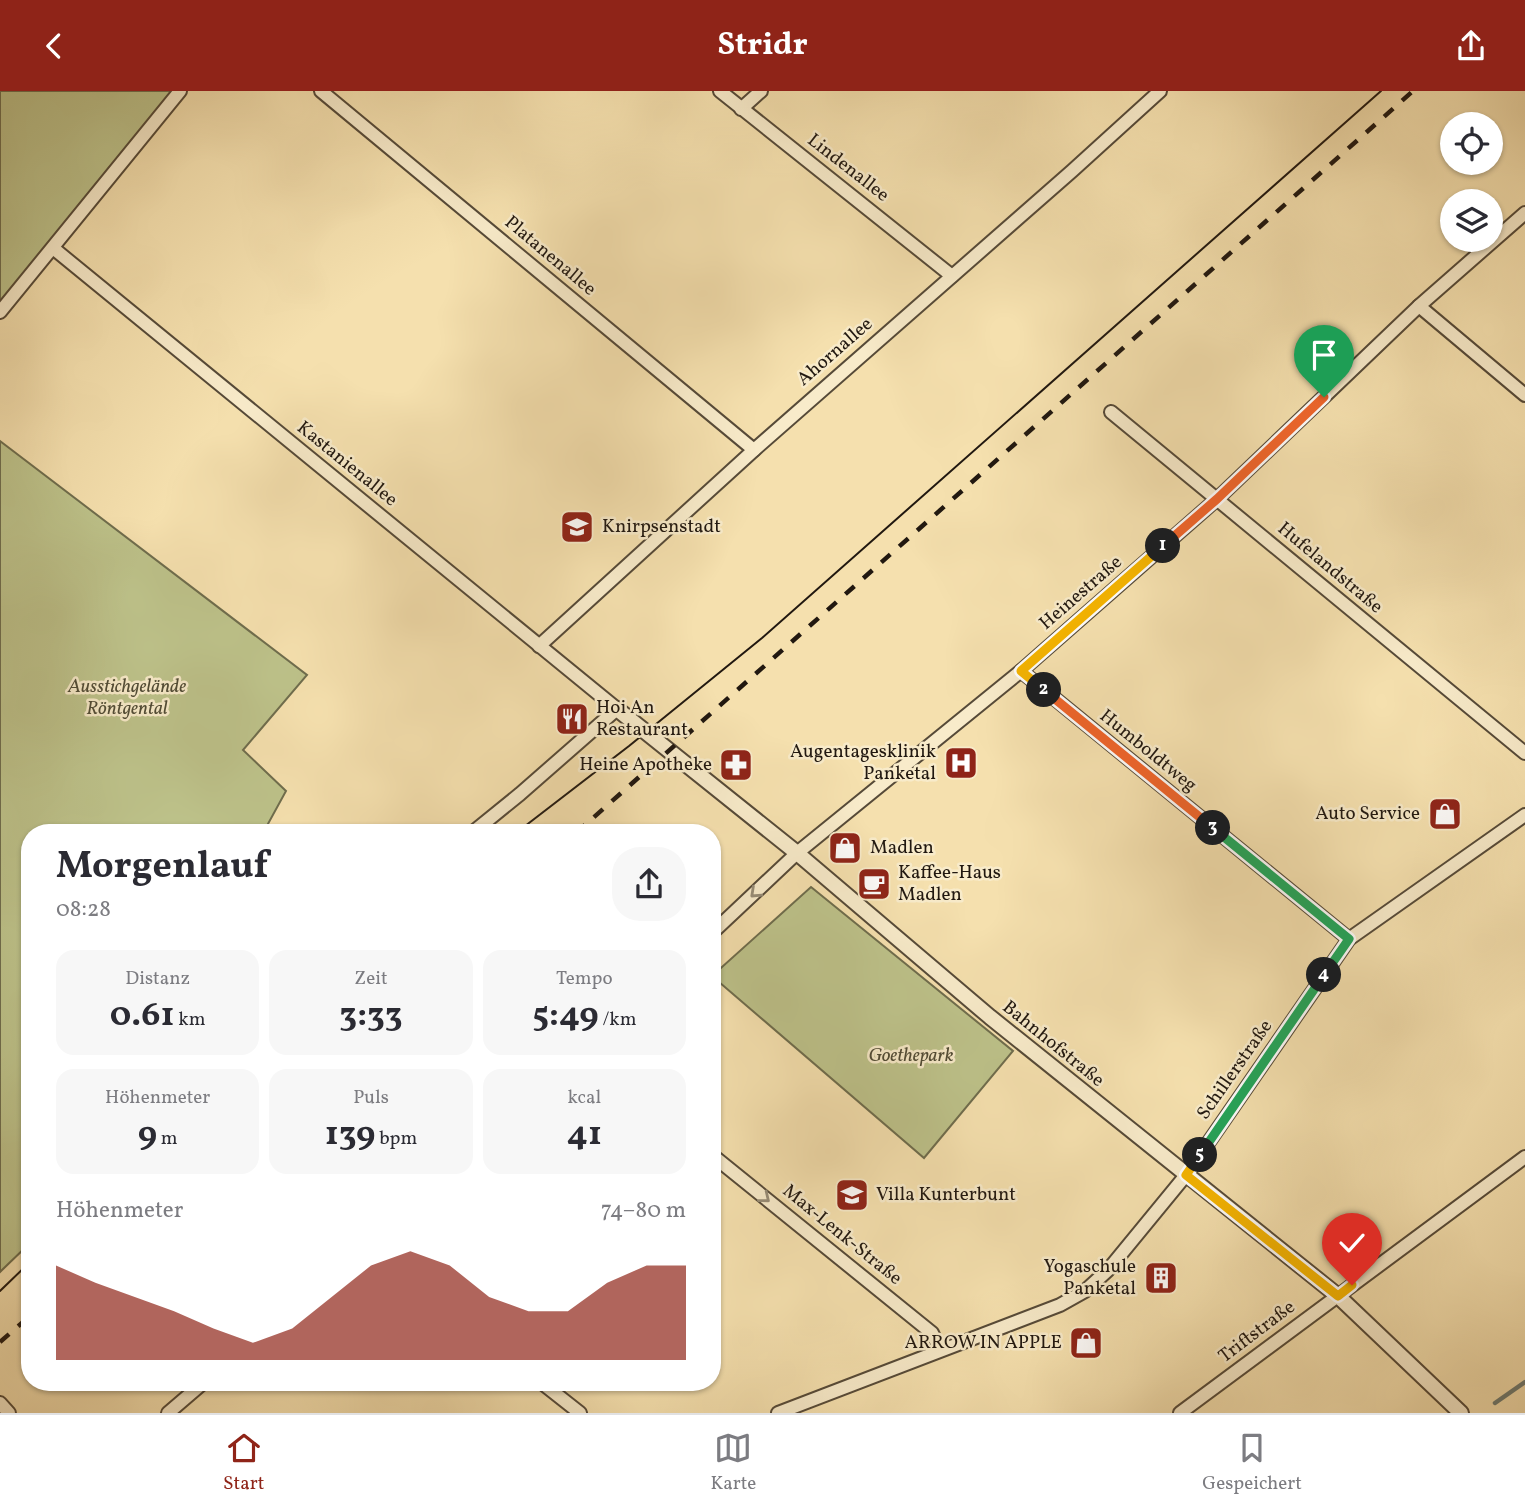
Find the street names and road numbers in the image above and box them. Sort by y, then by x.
street label: Lindenallee [802,128,894,208]
street label: Platanenallee [499,210,601,302]
street label: Ahornallee [791,312,879,392]
street label: Kastanienallee [291,415,403,513]
street label: Hufelandstraße [1272,516,1388,620]
street label: Heinestraße [1034,550,1128,636]
street label: Humboldtweg [1094,704,1202,798]
street label: Bahnhofstraße [996,995,1110,1093]
street label: Schillerstraße [1191,1015,1279,1125]
street label: Max-Lenk-Straße [777,1179,907,1291]
street label: Triftstraße [1213,1295,1301,1369]

